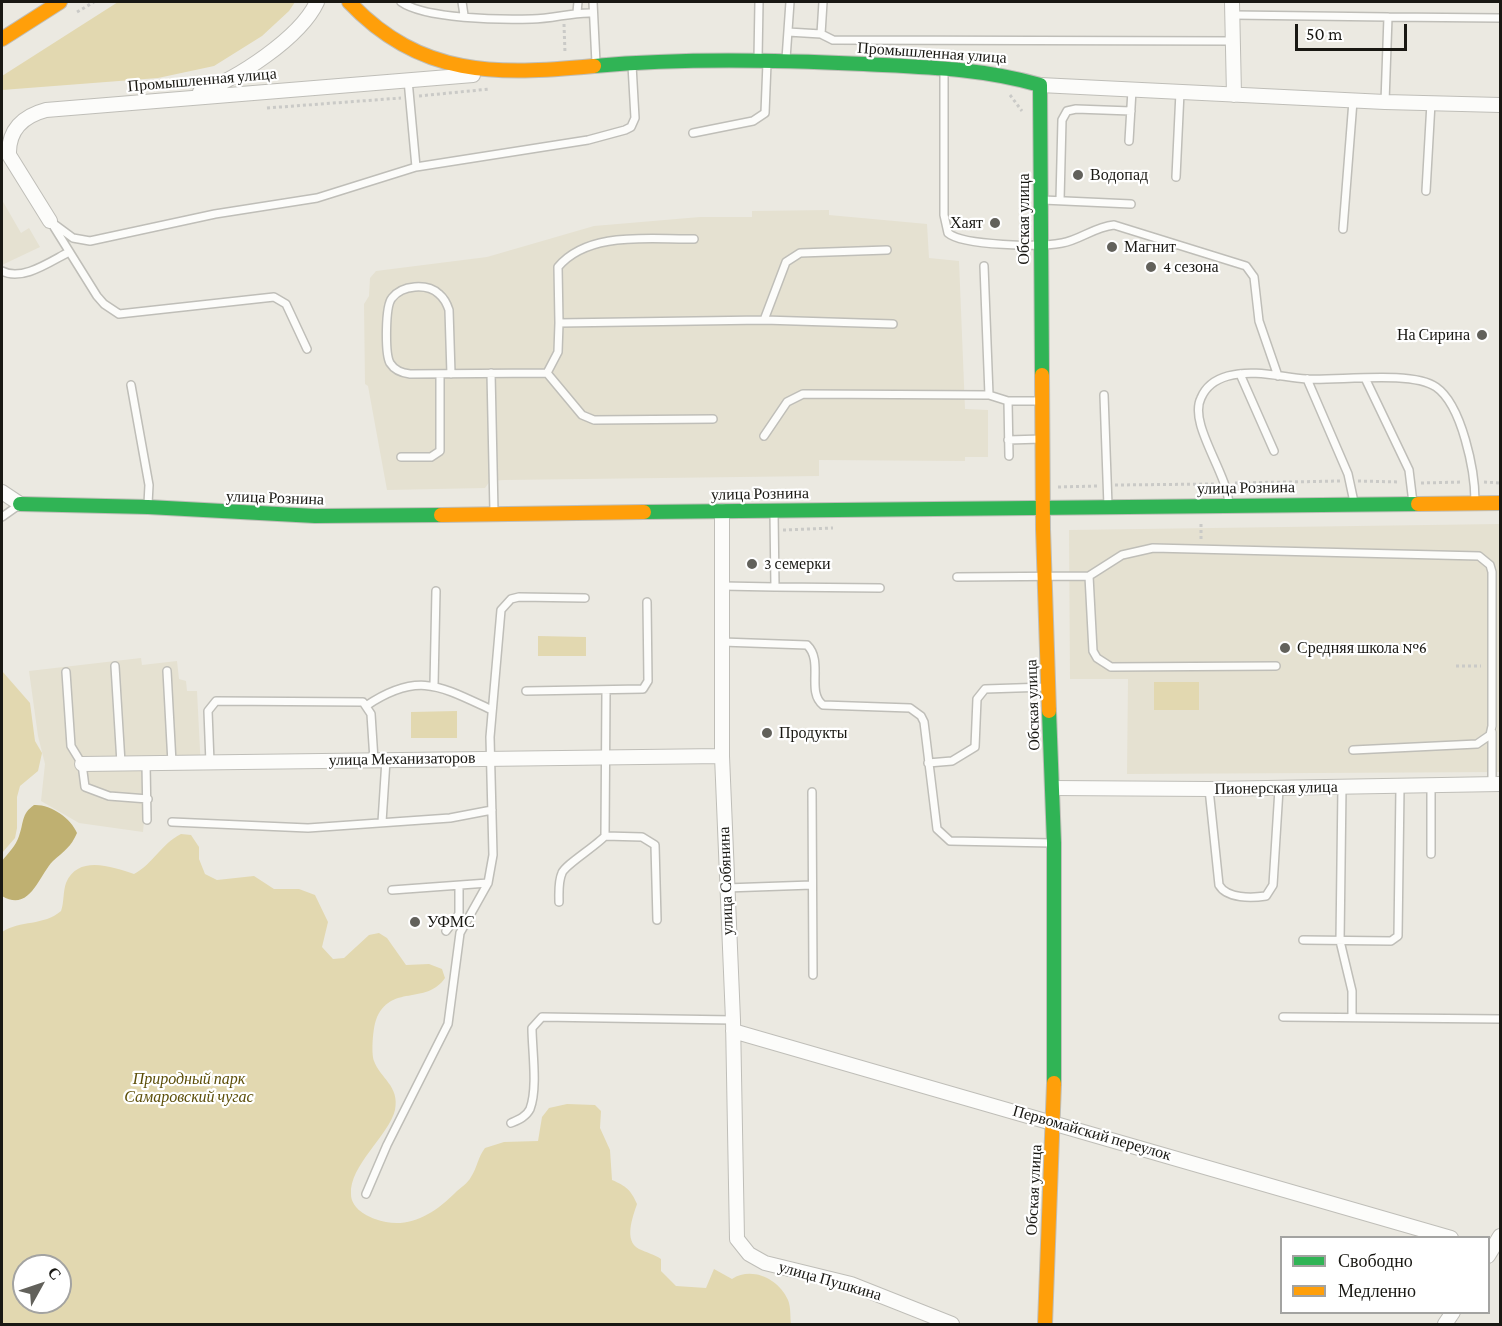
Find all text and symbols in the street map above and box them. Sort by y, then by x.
scale bar [1298,12,1410,50]
text: 50 m [1306,24,1343,44]
street label: Промышленная улица [857,38,1007,68]
street label: Промышленная улица [127,64,277,96]
place label: Водопад [1090,165,1148,185]
marker: Водопад [1071,168,1085,182]
street label: Обская улица [1014,173,1034,265]
place label: Хаят [950,213,983,233]
marker: Хаят [988,216,1002,230]
place label: Магнит [1124,237,1176,257]
marker: Магнит [1105,240,1119,254]
place label: 4 сезона [1163,257,1219,277]
marker: 4 сезона [1144,260,1158,274]
place label: На Сирина [1397,325,1470,345]
marker: На Сирина [1475,328,1489,342]
street label: улица Рознина [1197,478,1295,498]
street label: улица Рознина [711,484,809,504]
street label: улица Рознина [226,487,324,509]
place label: 3 семерки [764,554,831,574]
marker: 3 семерки [745,557,759,571]
place label: Средняя школа №6 [1297,638,1427,658]
marker: Средняя школа №6 [1278,641,1292,655]
street label: Обская улица [1022,659,1044,751]
place label: Продукты [779,723,848,743]
marker: Продукты [760,726,774,740]
street label: улица Механизаторов [328,748,476,770]
street label: Пионерская улица [1214,777,1338,799]
street label: улица Собянина [715,826,737,936]
place label: УФМС [427,912,475,932]
marker: УФМС [408,915,422,929]
park label: Природный парк Самаровский чугас [124,1069,254,1107]
street label: Первомайский переулок [1011,1101,1173,1165]
street label: Обская улица [1022,1144,1046,1236]
legend [1280,1236,1490,1314]
text: Свободно [1338,1251,1413,1271]
north arrow [12,1254,72,1314]
street label: улица Пушкина [776,1257,884,1305]
text: С [44,1264,65,1283]
text: Медленно [1338,1281,1416,1301]

